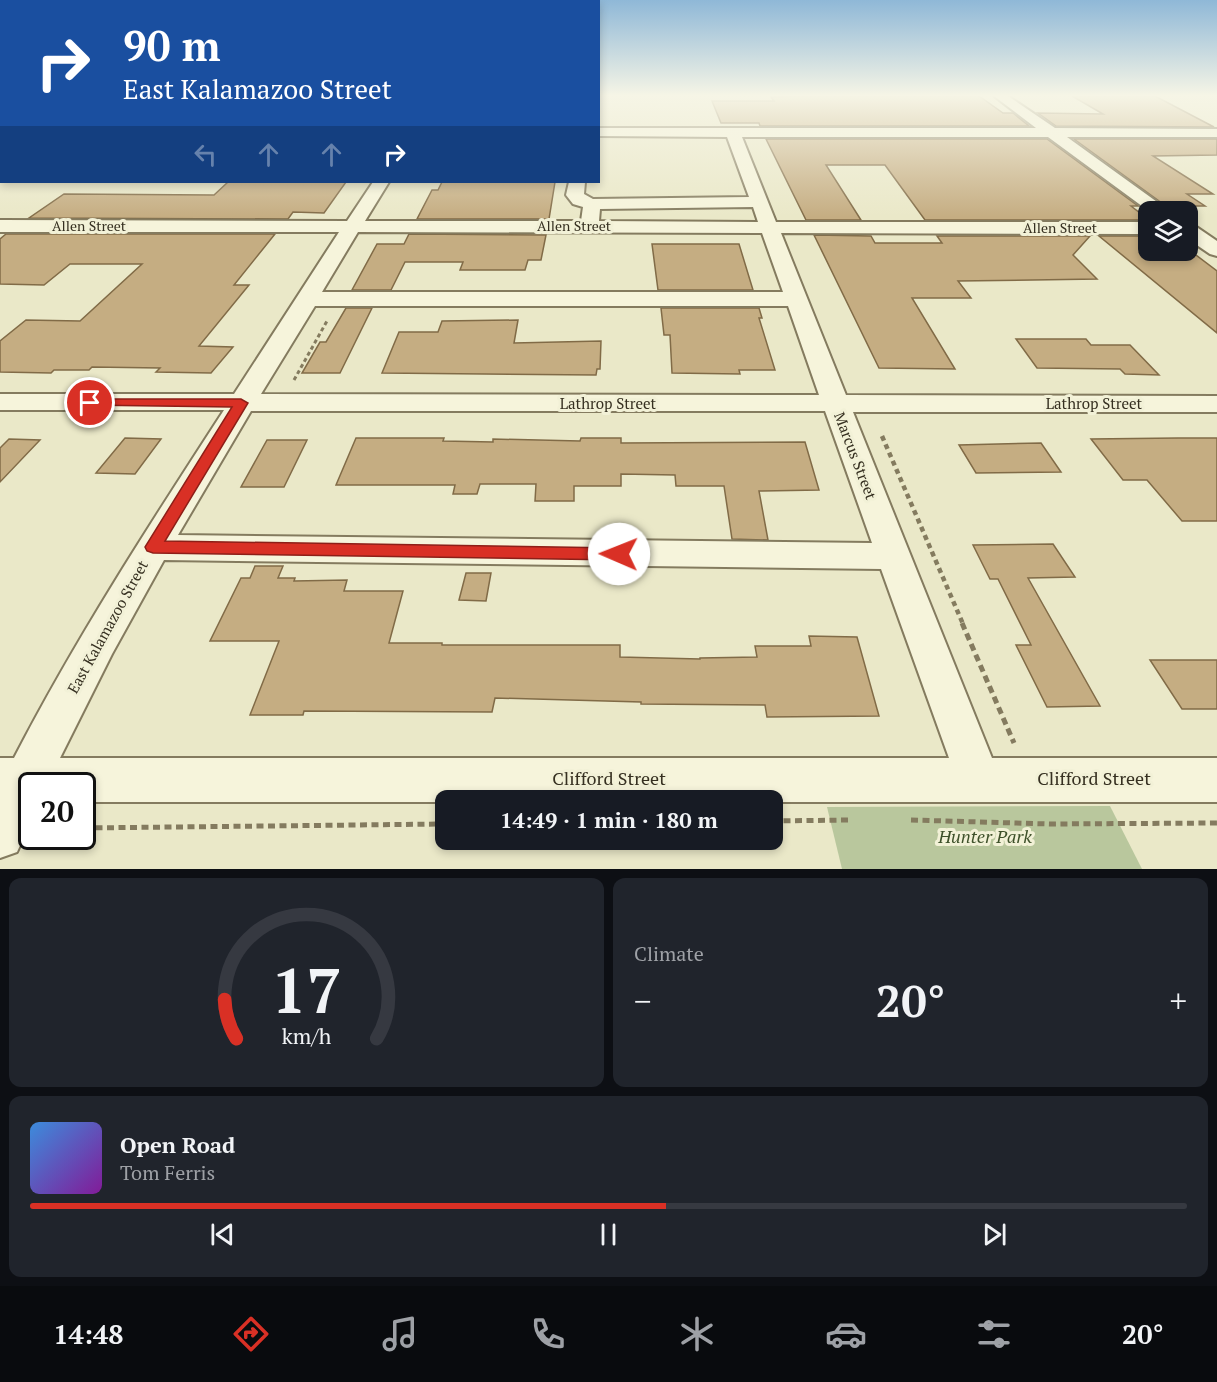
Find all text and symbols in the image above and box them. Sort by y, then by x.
text: 90 m [123,17,221,73]
icon: right [24,24,102,102]
text: East Kalamazoo Street [123,71,392,107]
icon: left [189,138,222,171]
icon: ahead [252,138,285,171]
icon: ahead [315,138,348,171]
icon: right [378,138,411,171]
map controls [1138,201,1198,261]
button: layers [1138,201,1198,261]
street label: Allen Street [52,216,127,235]
street label: Allen Street [537,216,612,235]
street label: Allen Street [1023,218,1098,237]
pin [64,377,115,428]
icon: arrive [73,386,106,419]
street label: Lathrop Street [560,393,657,413]
street label: Lathrop Street [1046,393,1143,413]
street label: Marcus Street [830,409,882,503]
position arrow [587,522,651,586]
street label: East Kalamazoo Street [62,556,152,697]
street label: Clifford Street [552,766,666,790]
street label: Clifford Street [1037,766,1151,790]
speed limit sign: 20 [18,772,96,850]
text: 14:49 · 1 min · 180 m [500,805,718,834]
park label: Hunter Park [937,824,1032,848]
text: Climate [634,940,704,967]
text: 17 [271,948,342,1031]
text: 20° [876,970,945,1030]
text: − [634,979,652,1022]
text: + [1169,979,1187,1022]
text: km/h [282,1023,332,1051]
text: Open Road [120,1130,235,1159]
text: Tom Ferris [120,1159,215,1186]
icon: previous [206,1218,239,1251]
icon: pause [592,1218,625,1251]
icon: next [978,1218,1011,1251]
icon: directions [230,1313,272,1355]
icon: music [379,1313,421,1355]
icon: phone [527,1313,569,1355]
icon: climate [676,1313,718,1355]
icon: car [825,1313,867,1355]
icon: filters [973,1313,1015,1355]
text: 14:48 [53,1316,124,1352]
text: 20° [1122,1316,1164,1352]

